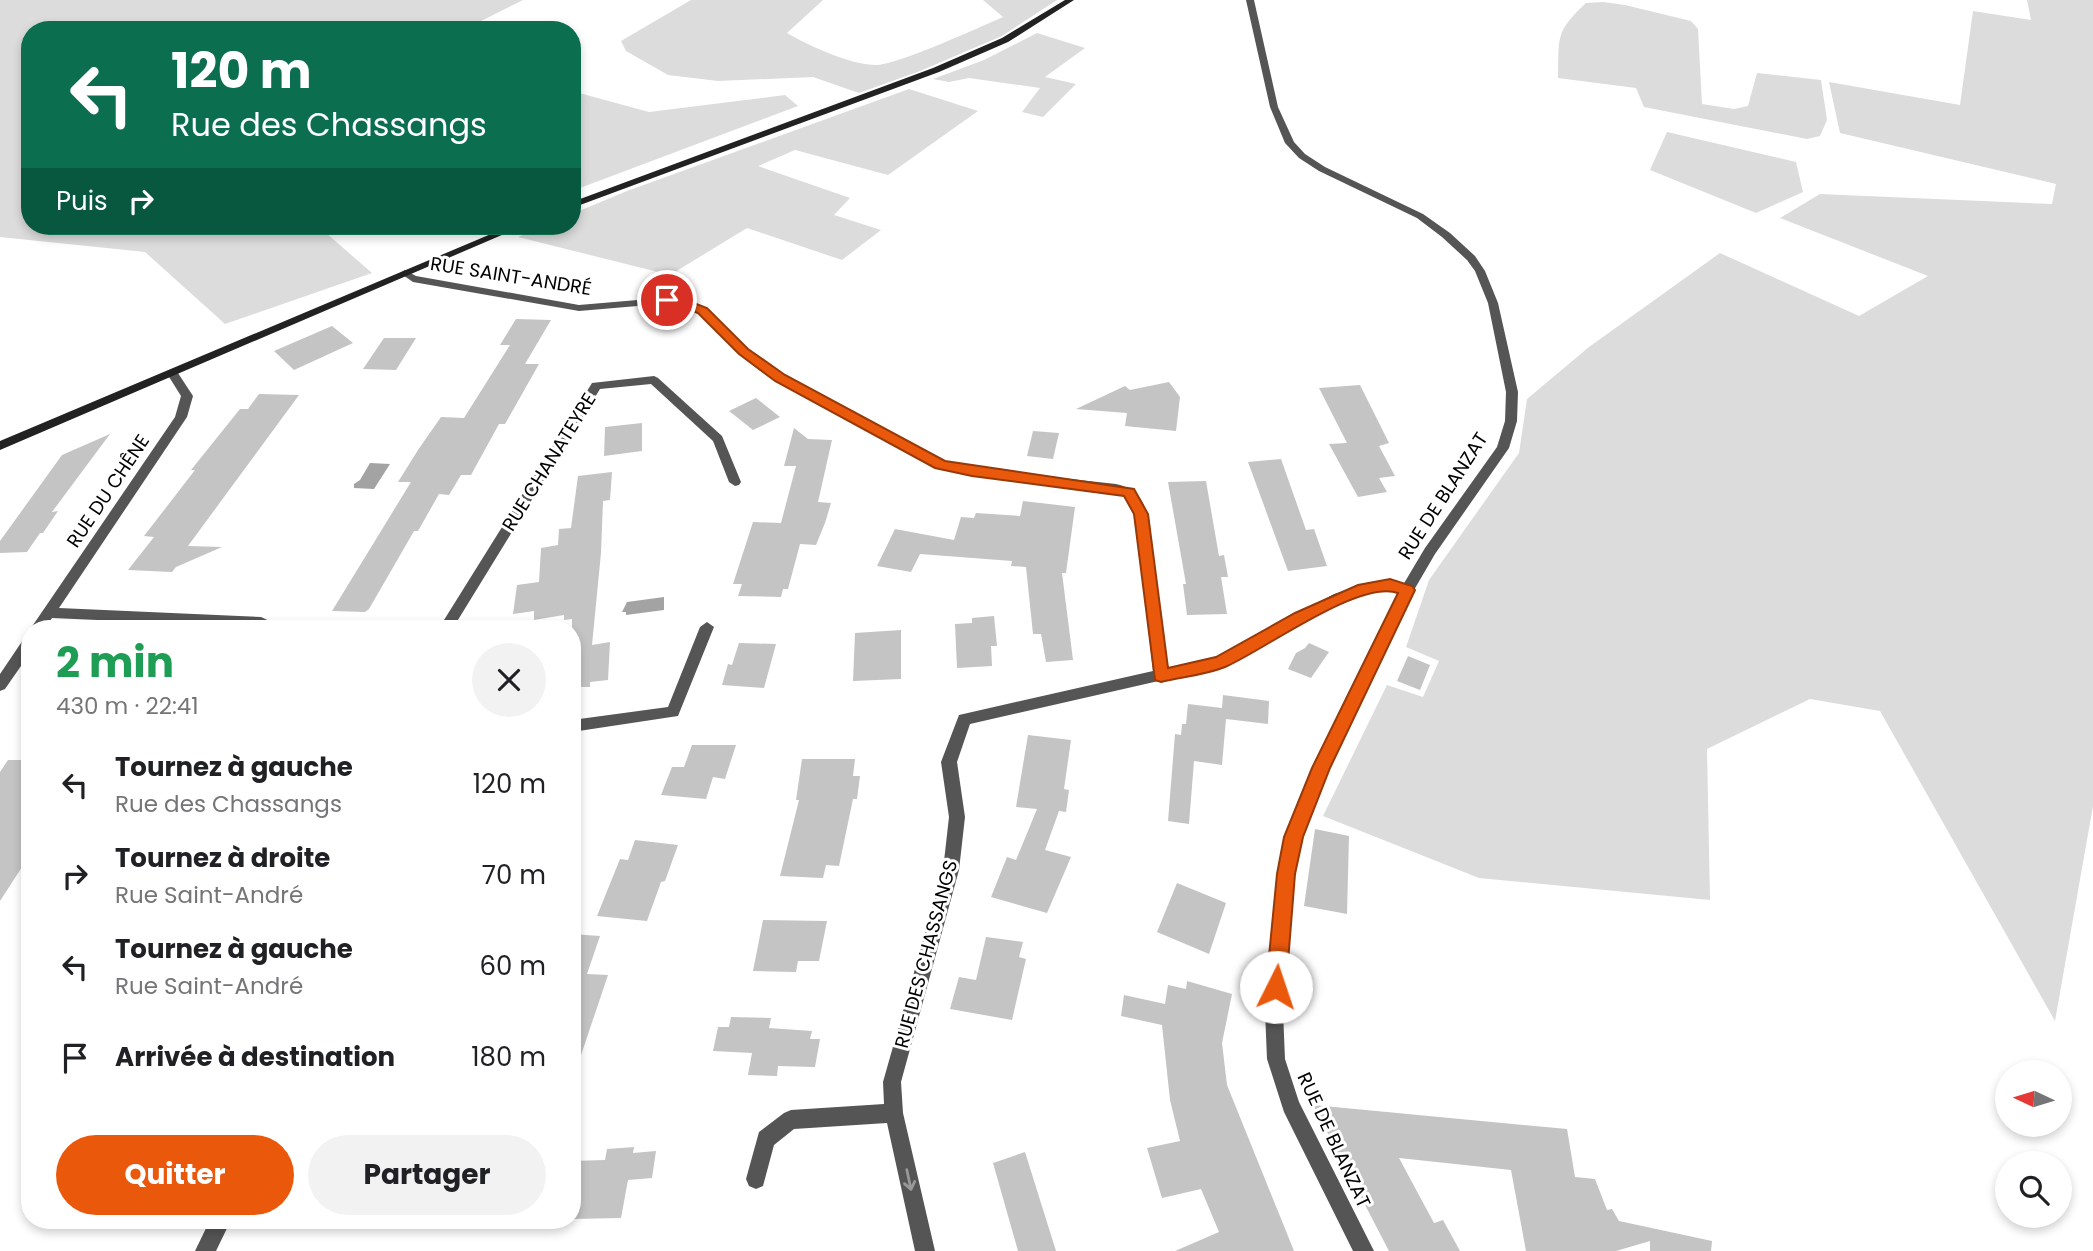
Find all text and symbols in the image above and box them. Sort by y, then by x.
text: 120 m [171,37,312,105]
icon: left [56,49,147,140]
text: Rue des Chassangs [171,102,487,147]
icon: right [122,182,160,220]
text: Puis [56,183,108,219]
street label: RUE SAINT-ANDRÉ [428,250,594,302]
pin [637,270,697,330]
icon: arrive [648,281,686,319]
street label: RUE CHANATEYRE [496,388,602,536]
street label: RUE DE BLANZAT [1392,427,1494,565]
street label: RUE DU CHÊNE [60,429,156,553]
text: 2 min [56,633,174,692]
button: close [472,643,546,717]
text: 430 m · 22:41 [56,690,199,722]
text: Tournez à gauche [115,749,353,785]
icon: left [56,766,94,804]
text: 120 m [473,766,546,802]
text: Rue des Chassangs [115,788,342,820]
text: Tournez à droite [115,840,330,876]
icon: right [56,857,94,895]
text: 70 m [482,857,546,893]
street label: RUE DES CHASSANGS [888,857,964,1051]
text: Rue Saint-André [115,879,303,911]
text: Tournez à gauche [115,931,353,967]
icon: left [56,948,94,986]
text: 60 m [479,948,546,984]
position arrow [1239,950,1313,1024]
text: Rue Saint-André [115,970,303,1002]
icon: arrive [56,1039,94,1077]
text: Arrivée à destination [115,1039,395,1075]
text: 180 m [471,1039,546,1075]
north arrow [1995,1060,2072,1138]
map controls [1995,1060,2072,1228]
street label: RUE DE BLANZAT [1291,1068,1377,1212]
button: Quitter [56,1135,294,1215]
button: Partager [308,1135,546,1215]
button: search [1995,1151,2072,1228]
one-way arrow [903,1168,916,1191]

